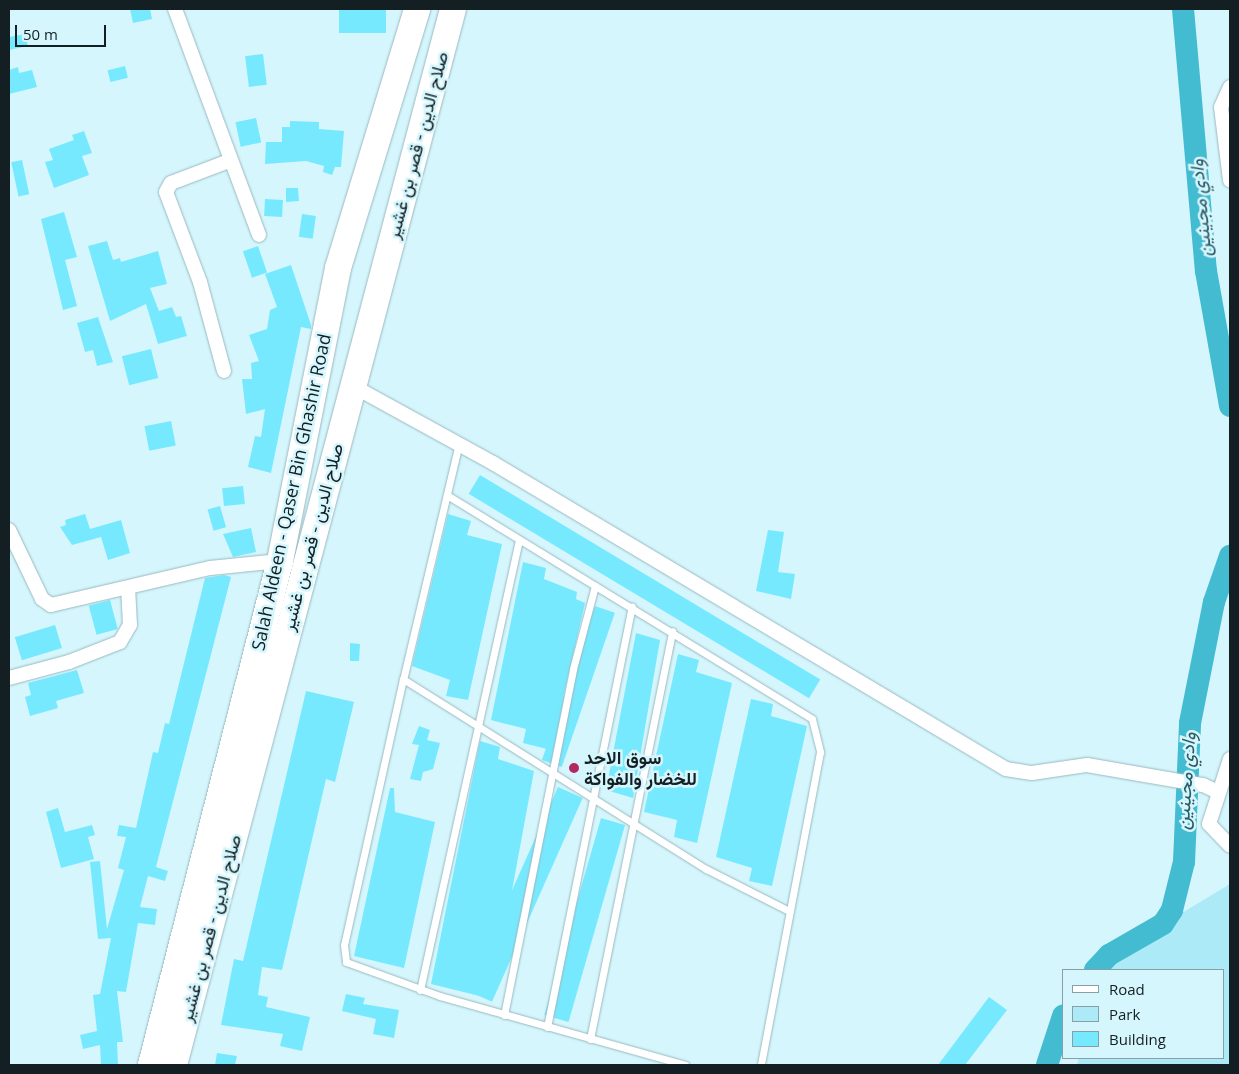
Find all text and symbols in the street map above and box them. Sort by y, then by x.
scale bar [18,15,109,47]
text: 50 m [23,24,58,44]
street label: صلاح الدين - قصر بن غشير [382,49,452,241]
water label: وادي مجينين [1185,158,1217,258]
street label: Salah Aldeen - Qaser Bin Ghashir Road [247,332,335,652]
street label: صلاح الدين - قصر بن غشير [277,441,347,633]
water label: وادي مجينين [1171,731,1201,831]
place label: سوق الاحد للخضار والفواكة [584,747,697,790]
marker: سوق الاحد للخضار والفواكة [568,762,580,774]
street label: صلاح الدين - قصر بن غشير [175,832,245,1024]
legend [1062,969,1224,1059]
text: Road [1109,979,1145,999]
text: Park [1109,1004,1140,1024]
text: Building [1109,1029,1166,1049]

